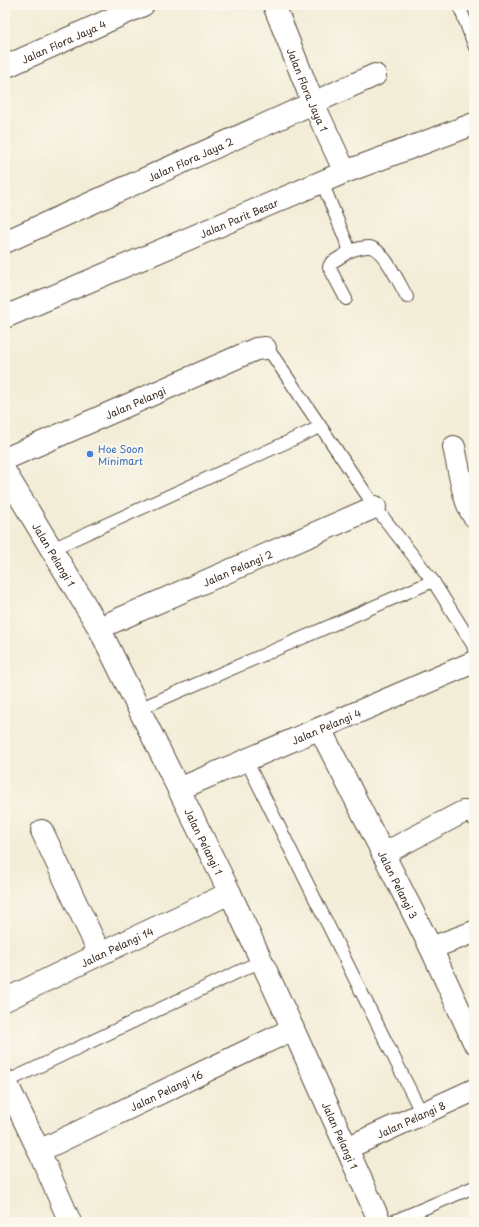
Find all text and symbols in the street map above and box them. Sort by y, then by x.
street label: Jalan Flora Jaya 4 [19,15,108,66]
street label: Jalan Flora Jaya 1 [284,45,333,134]
street label: Jalan Flora Jaya 2 [145,133,235,184]
street label: Jalan Parit Besar [197,194,281,241]
street label: Jalan Pelangi [102,382,168,422]
place label: Hoe Soon Minimart [98,441,143,468]
marker: Hoe Soon Minimart [85,449,95,459]
street label: Jalan Pelangi 1 [29,519,80,589]
street label: Jalan Pelangi 2 [200,545,275,589]
street label: Jalan Pelangi 4 [289,704,363,747]
street label: Jalan Pelangi 1 [182,806,227,877]
street label: Jalan Pelangi 3 [375,848,422,921]
street label: Jalan Pelangi 14 [78,922,156,970]
street label: Jalan Pelangi 16 [127,1066,205,1114]
street label: Jalan Pelangi 8 [374,1097,447,1141]
street label: Jalan Pelangi 1 [319,1099,362,1171]

